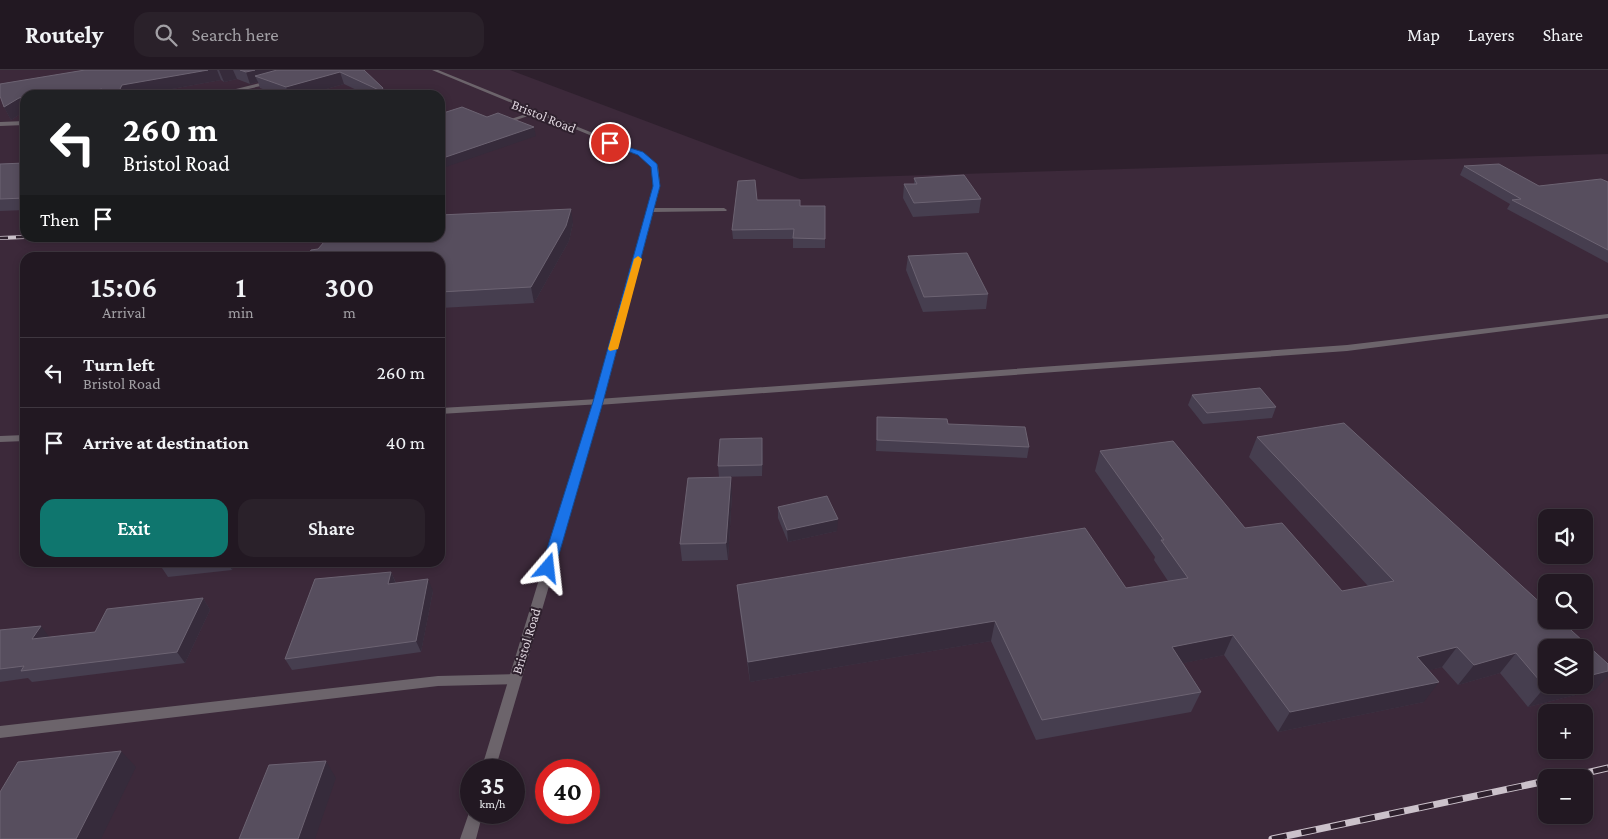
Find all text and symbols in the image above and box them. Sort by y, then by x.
search box [134,12,484,57]
text: Routely [25,21,104,48]
icon: search [152,21,180,49]
text: Search here [192,24,279,45]
text: Map [1407,25,1440,45]
text: Layers [1468,25,1515,45]
text: Share [1543,25,1583,45]
street label: Bristol Road [509,96,579,136]
icon: left [40,110,105,175]
text: 260 m [123,110,218,149]
pin [589,122,631,164]
icon: arrive [596,129,624,157]
text: Bristol Road [123,151,230,176]
icon: arrive [89,205,117,233]
text: Then [40,209,79,230]
text: 15:06 [91,270,157,303]
text: 1 [236,270,246,303]
text: 300 [324,270,374,303]
text: Arrival [102,304,146,321]
text: min [228,304,254,321]
text: m [343,304,356,321]
text: Turn left [83,354,155,375]
icon: left [40,359,68,387]
text: 260 m [377,362,425,383]
text: Bristol Road [83,375,161,392]
icon: arrive [40,429,68,457]
text: Arrive at destination [83,432,249,453]
text: 40 m [386,432,425,453]
button: Exit [40,499,228,557]
button: Share [238,499,425,557]
map controls [1538,509,1593,824]
button: sound [1538,509,1593,564]
position arrow [521,541,573,593]
button: search [1538,574,1593,629]
street label: Bristol Road [508,606,544,676]
button: layers [1538,639,1593,694]
button: + [1538,704,1593,759]
speed limit sign: 40 [535,759,600,824]
button: − [1538,769,1593,824]
text: 35 [480,772,505,799]
text: km/h [480,797,505,811]

